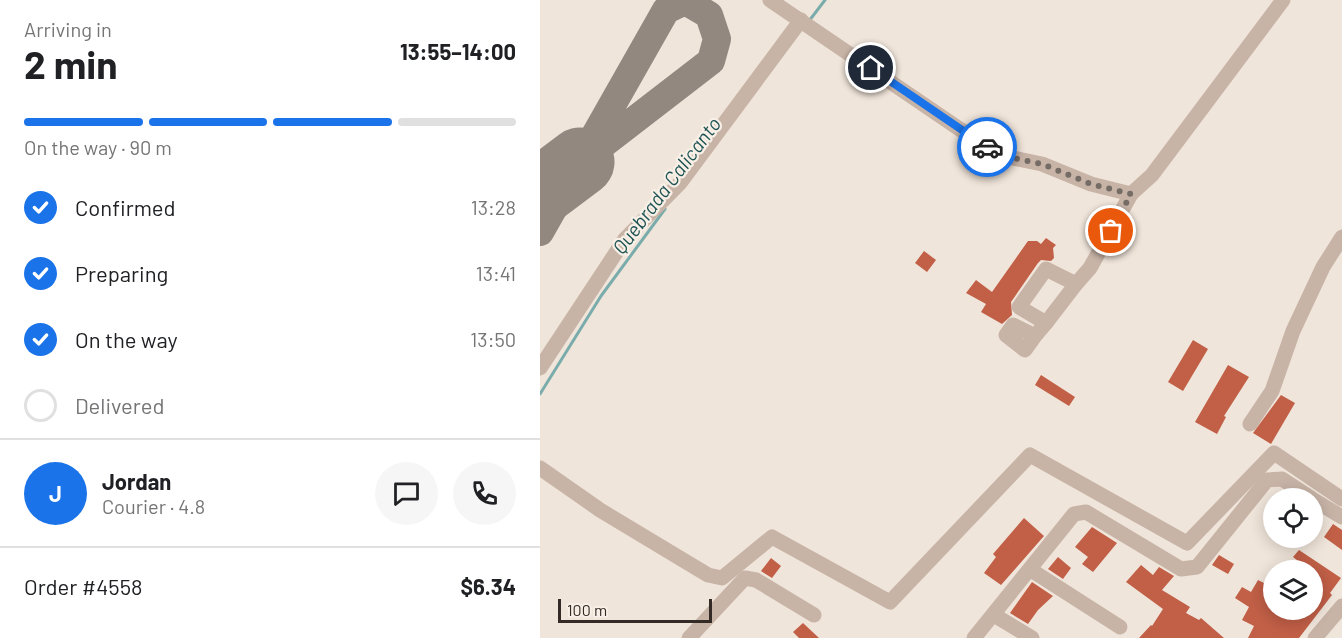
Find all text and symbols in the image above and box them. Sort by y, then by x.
text: Arriving in [24,17,112,41]
text: 13:55–14:00 [400,38,516,64]
text: 2 min [24,40,117,87]
pin [845,42,896,93]
icon: home [854,51,887,84]
water label: Quebrada Calicanto [607,112,725,258]
courier [957,117,1017,177]
icon: car [971,131,1004,164]
text: On the way · 90 m [24,135,172,159]
icon: check [24,191,57,224]
text: Confirmed [75,194,175,220]
text: 13:28 [471,195,516,219]
pin [1085,205,1136,256]
icon: bag [1094,214,1127,247]
icon: check [24,257,57,290]
text: Preparing [75,260,168,286]
text: 13:41 [476,261,516,285]
icon: check [24,323,57,356]
text: On the way [75,326,178,352]
text: 13:50 [470,327,516,351]
text: Delivered [75,392,164,418]
button: chat [375,462,438,525]
button: phone [453,462,516,525]
text: Jordan [102,468,171,494]
text: J [49,480,62,506]
map controls [1263,488,1323,620]
button: locate [1263,488,1323,548]
text: Courier · 4.8 [102,494,205,518]
button: layers [1263,560,1323,620]
text: Order #4558 [24,573,142,599]
text: $6.34 [460,573,516,599]
scale bar [558,596,712,624]
text: 100 m [567,600,607,619]

